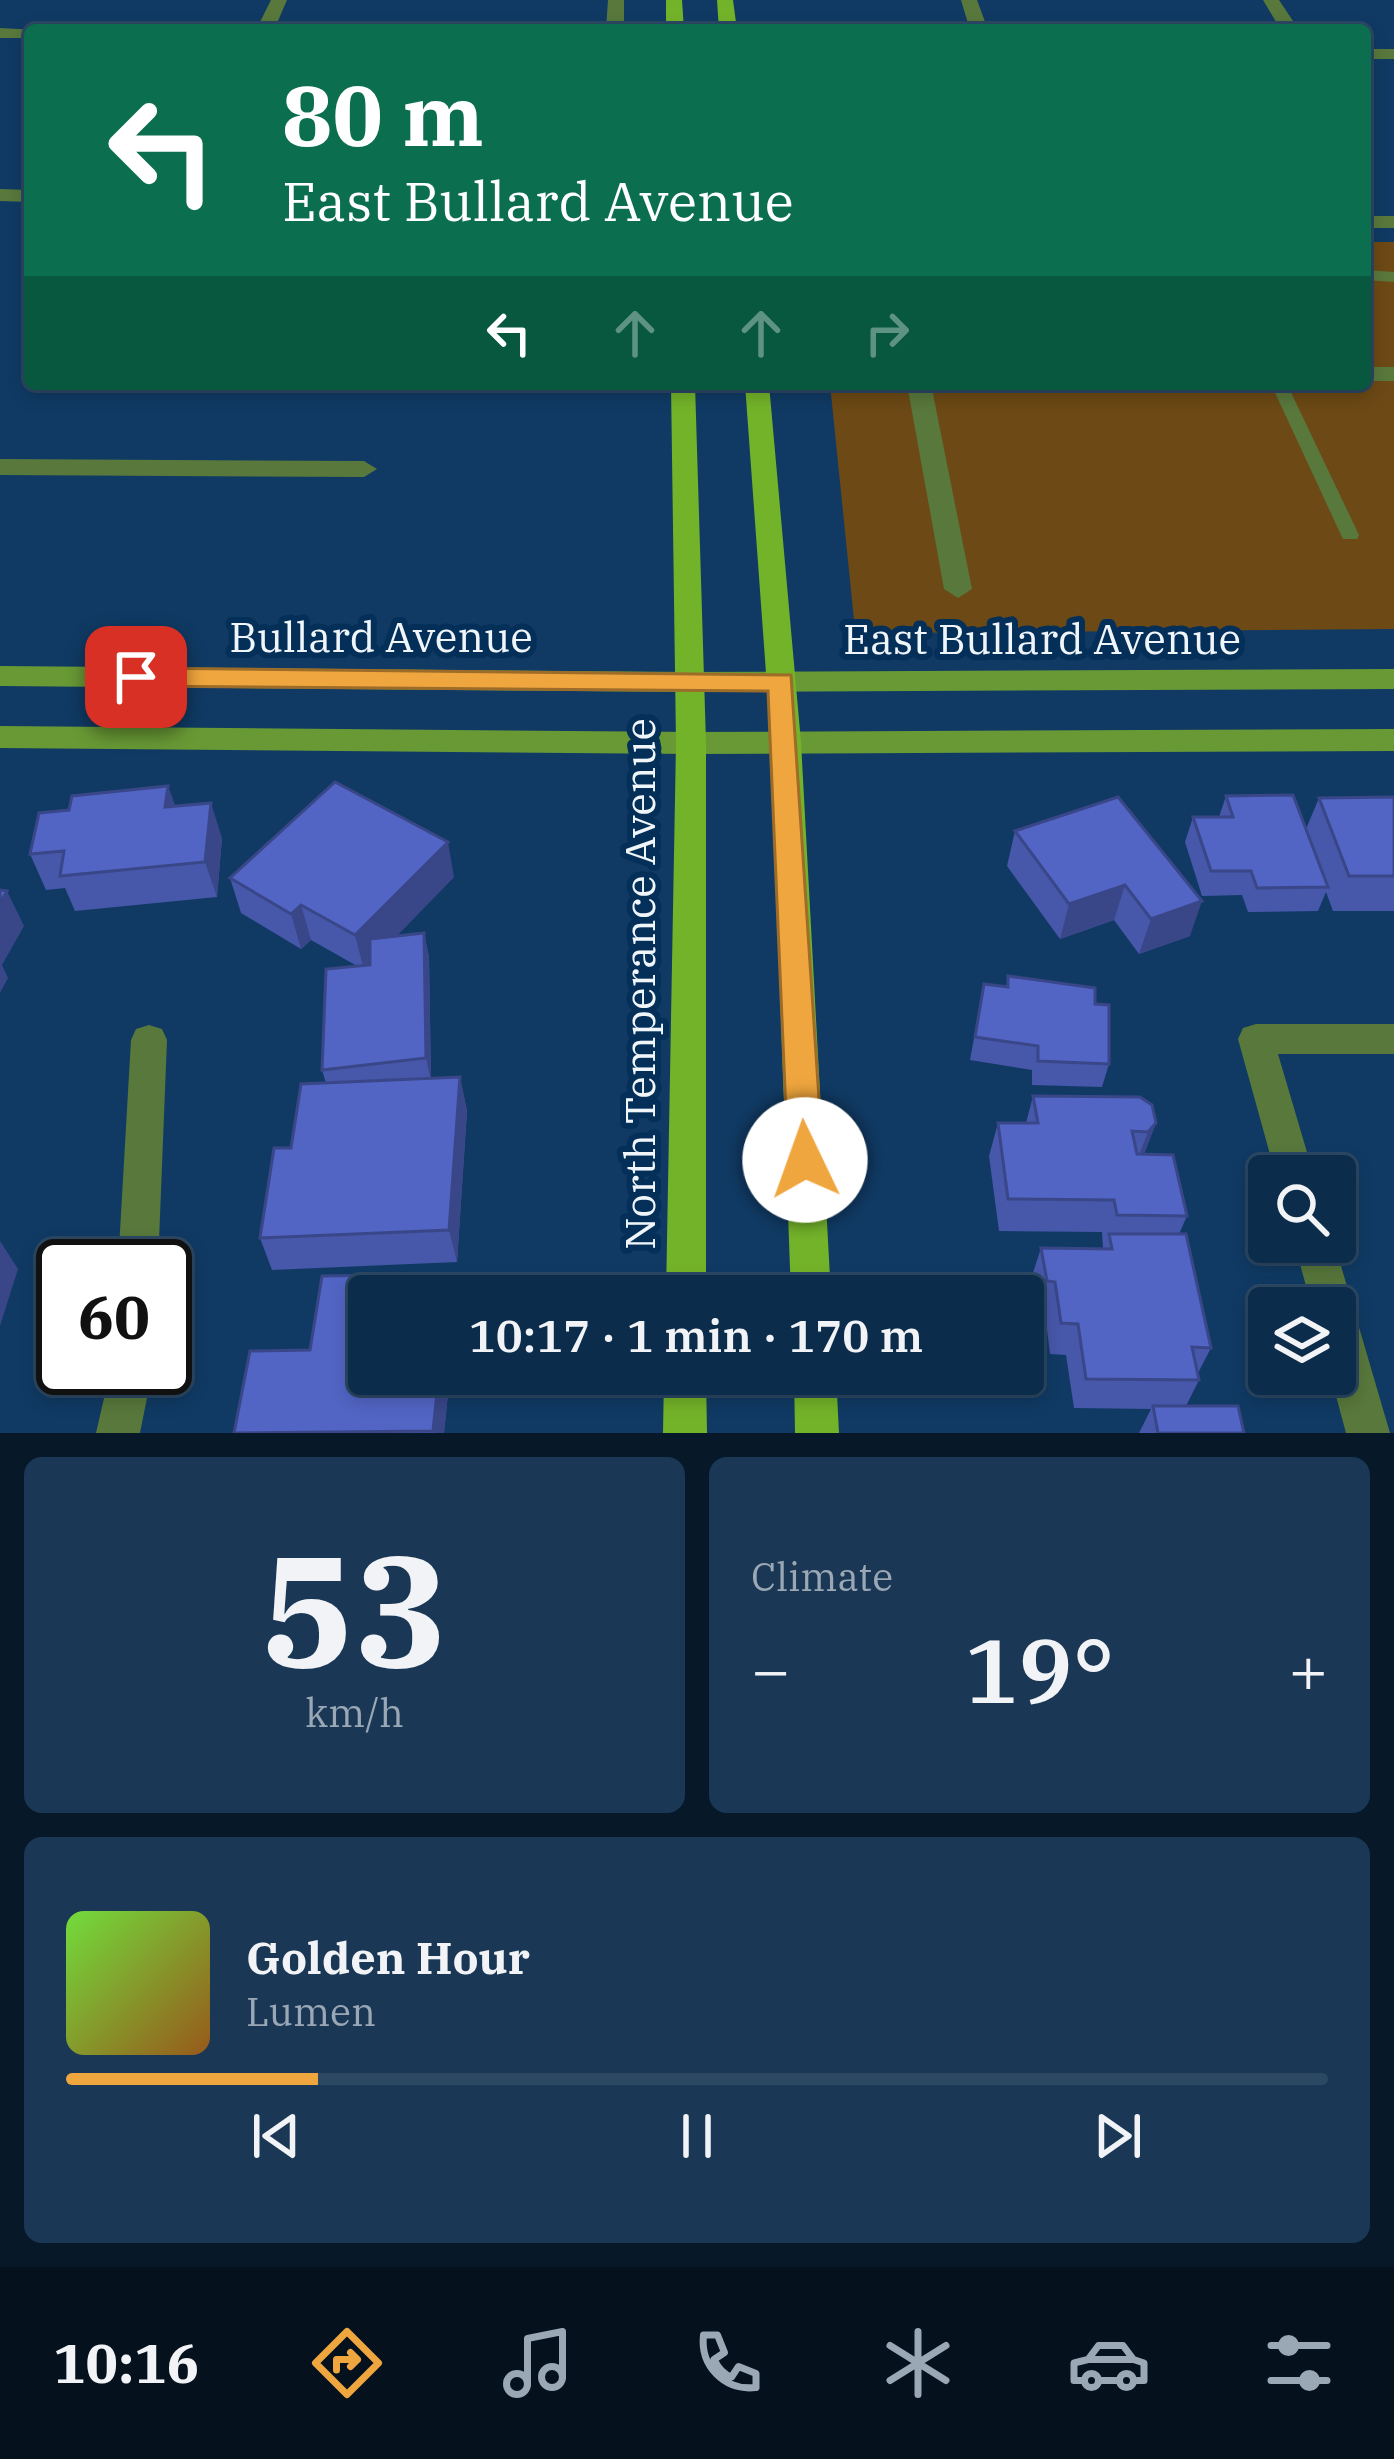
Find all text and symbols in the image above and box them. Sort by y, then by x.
text: 80 m [282,60,484,169]
icon: left [84,72,240,228]
text: East Bullard Avenue [282,166,794,236]
icon: left [476,300,542,366]
icon: ahead [602,300,668,366]
icon: ahead [728,300,794,366]
icon: right [854,300,920,366]
street label: Bullard Avenue [229,609,533,664]
street label: East Bullard Avenue [843,611,1241,666]
pin [85,626,187,728]
icon: arrive [103,644,169,710]
street label: North Temperance Avenue [612,718,667,1250]
position arrow [742,1097,868,1223]
map controls [1248,1155,1356,1395]
button: search [1248,1155,1356,1263]
speed limit sign: 60 [36,1239,192,1395]
button: layers [1248,1287,1356,1395]
text: 10:17 · 1 min · 170 m [469,1306,923,1364]
text: 53 [261,1507,448,1710]
text: Climate [751,1551,893,1602]
text: 19° [964,1611,1115,1728]
text: − [751,1626,791,1712]
text: + [1288,1626,1328,1712]
text: km/h [305,1687,404,1738]
text: Golden Hour [246,1928,530,1986]
text: Lumen [246,1986,376,2037]
icon: previous [243,2103,309,2169]
icon: pause [664,2103,730,2169]
icon: next [1085,2103,1151,2169]
icon: directions [305,2321,389,2405]
icon: music [496,2321,580,2405]
icon: phone [686,2321,770,2405]
icon: climate [876,2321,960,2405]
icon: car [1067,2321,1151,2405]
icon: filters [1257,2321,1341,2405]
text: 10:16 [53,2328,199,2398]

